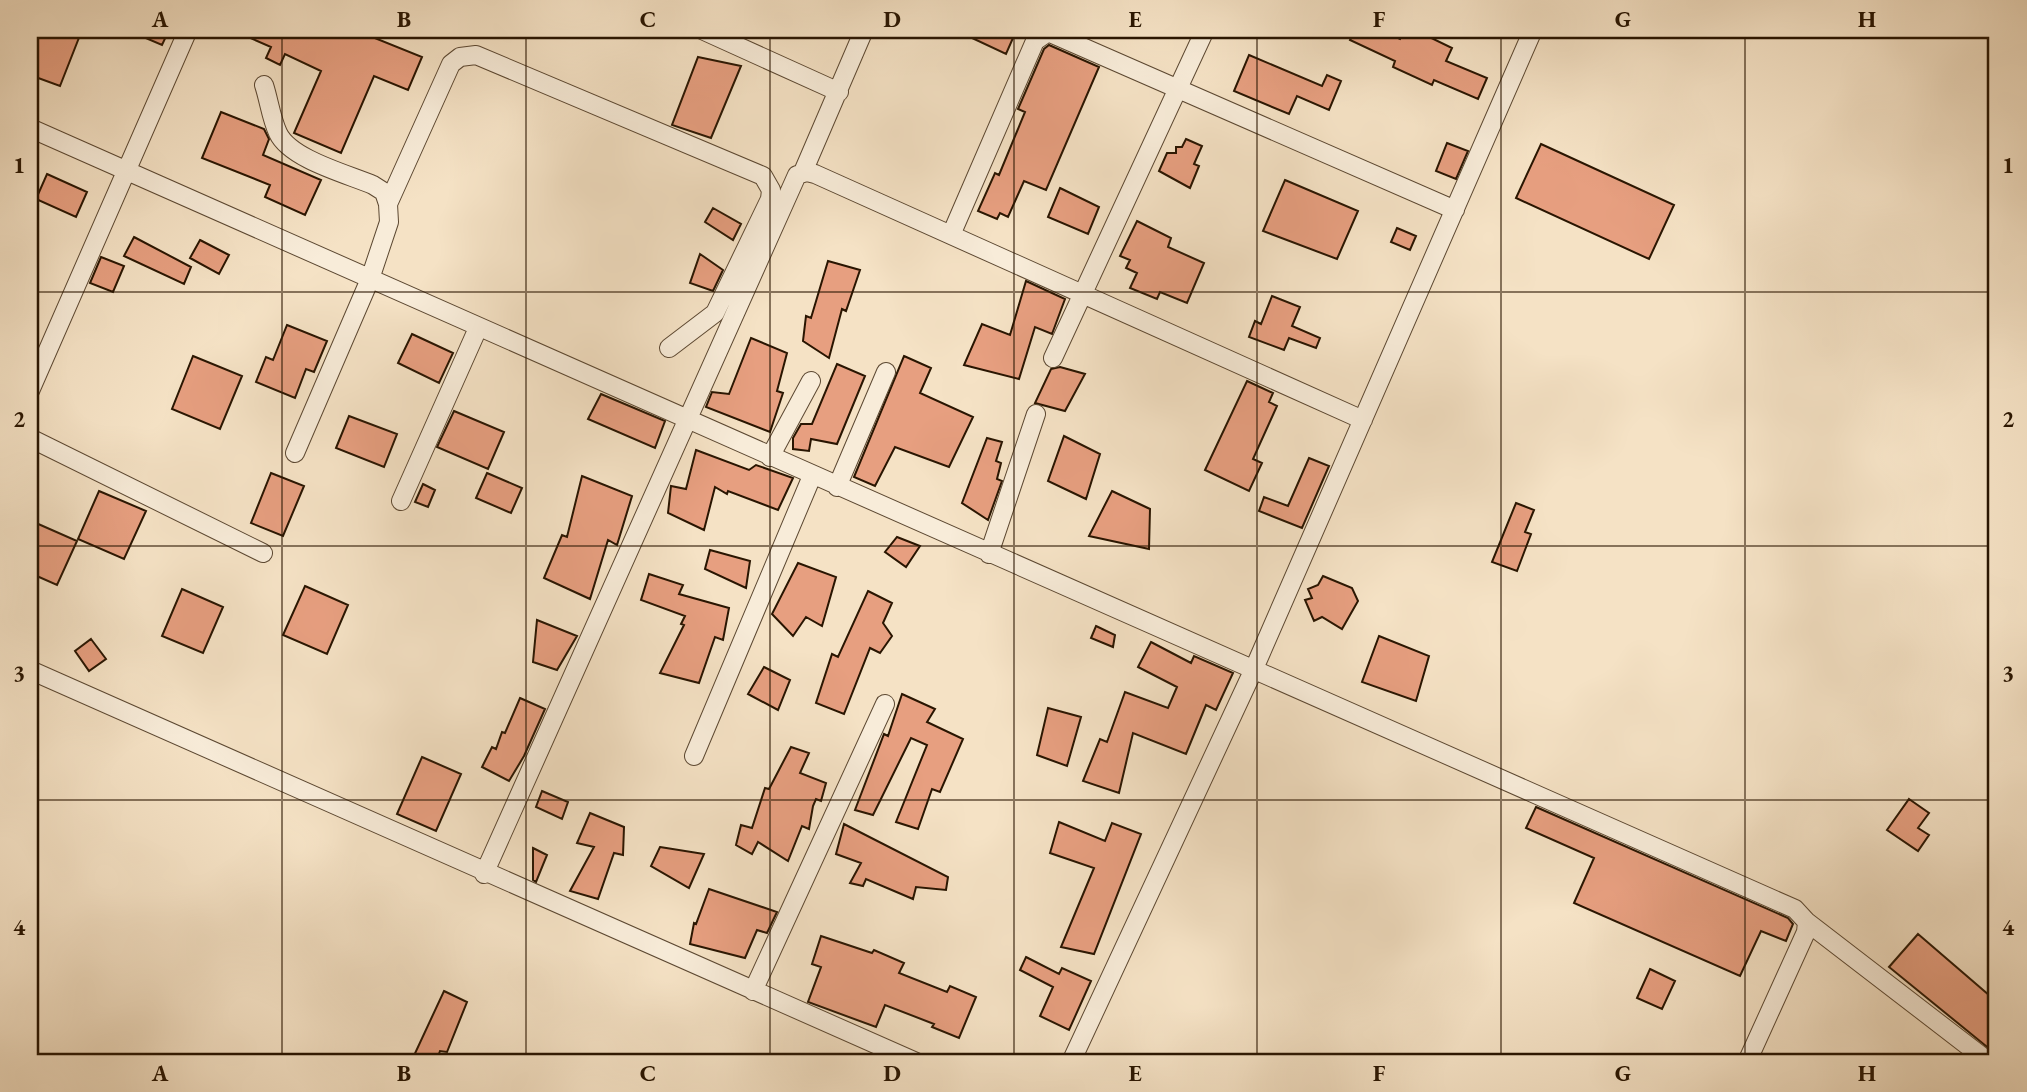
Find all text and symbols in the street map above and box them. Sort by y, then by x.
text: A [151,4,169,34]
text: B [397,4,411,34]
text: C [640,4,656,34]
text: D [883,4,901,34]
text: E [1128,4,1142,34]
text: F [1373,4,1386,34]
text: G [1615,4,1631,34]
text: H [1858,4,1876,34]
text: 1 [13,150,25,180]
text: 1 [2002,150,2014,180]
text: 2 [13,404,25,434]
text: 2 [2002,404,2014,434]
text: 3 [13,658,25,688]
text: 3 [2002,658,2014,688]
text: 4 [13,912,26,942]
text: 4 [2002,912,2015,942]
text: A [151,1058,169,1088]
text: B [397,1058,411,1088]
text: C [640,1058,656,1088]
text: D [883,1058,901,1088]
text: E [1128,1058,1142,1088]
text: F [1373,1058,1386,1088]
text: G [1615,1058,1631,1088]
text: H [1858,1058,1876,1088]

